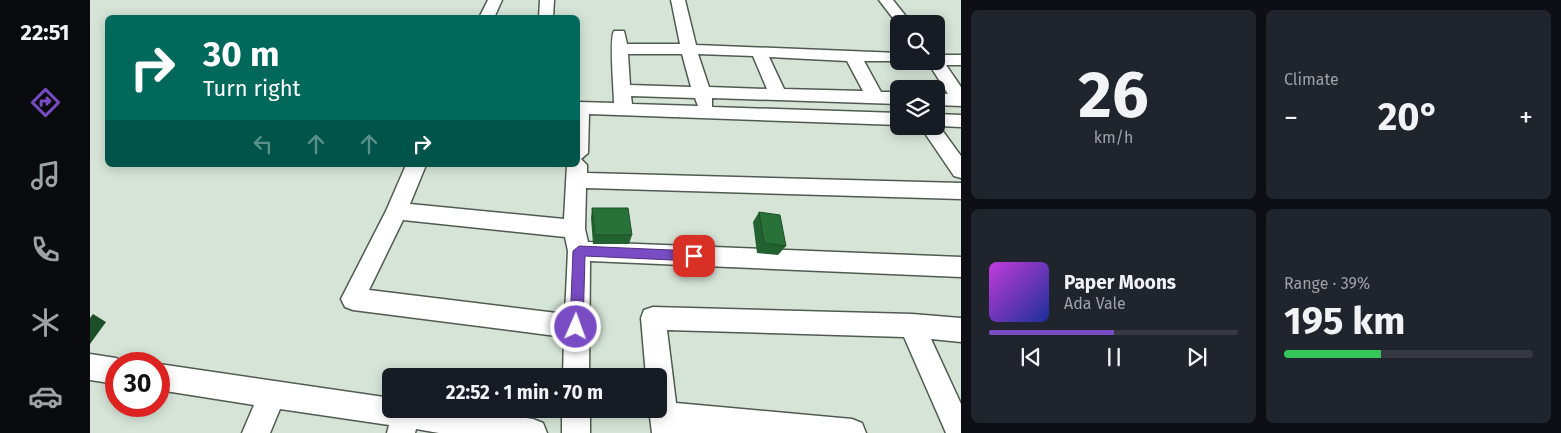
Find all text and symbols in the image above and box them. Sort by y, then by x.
map controls [890,15,945,135]
button: search [890,15,945,70]
text: 22:51 [21,19,69,46]
text: 30 m [203,33,280,75]
icon: right [120,35,185,100]
text: 26 [1078,56,1149,134]
text: Climate [1284,70,1339,89]
text: Turn right [203,75,300,102]
button: layers [890,80,945,135]
icon: directions [28,85,63,120]
text: 20° [1378,94,1439,140]
text: − [1284,101,1298,134]
text: + [1519,101,1533,134]
text: km/h [1094,128,1133,147]
icon: left [249,130,277,158]
icon: ahead [302,130,330,158]
icon: ahead [355,130,383,158]
icon: right [408,130,436,158]
icon: music [28,158,63,193]
icon: phone [28,232,63,267]
pin [673,235,715,277]
icon: arrive [680,242,708,270]
text: Paper Moons [1064,271,1176,294]
text: Range · 39% [1284,274,1370,293]
text: Ada Vale [1064,294,1126,313]
text: 195 km [1284,298,1405,344]
position arrow [549,300,601,352]
icon: climate [28,305,63,340]
icon: previous [1017,343,1045,371]
icon: pause [1100,343,1128,371]
icon: next [1183,343,1211,371]
speed limit sign: 30 [105,352,170,417]
icon: car [28,379,63,414]
text: 22:52 · 1 min · 70 m [446,381,603,404]

